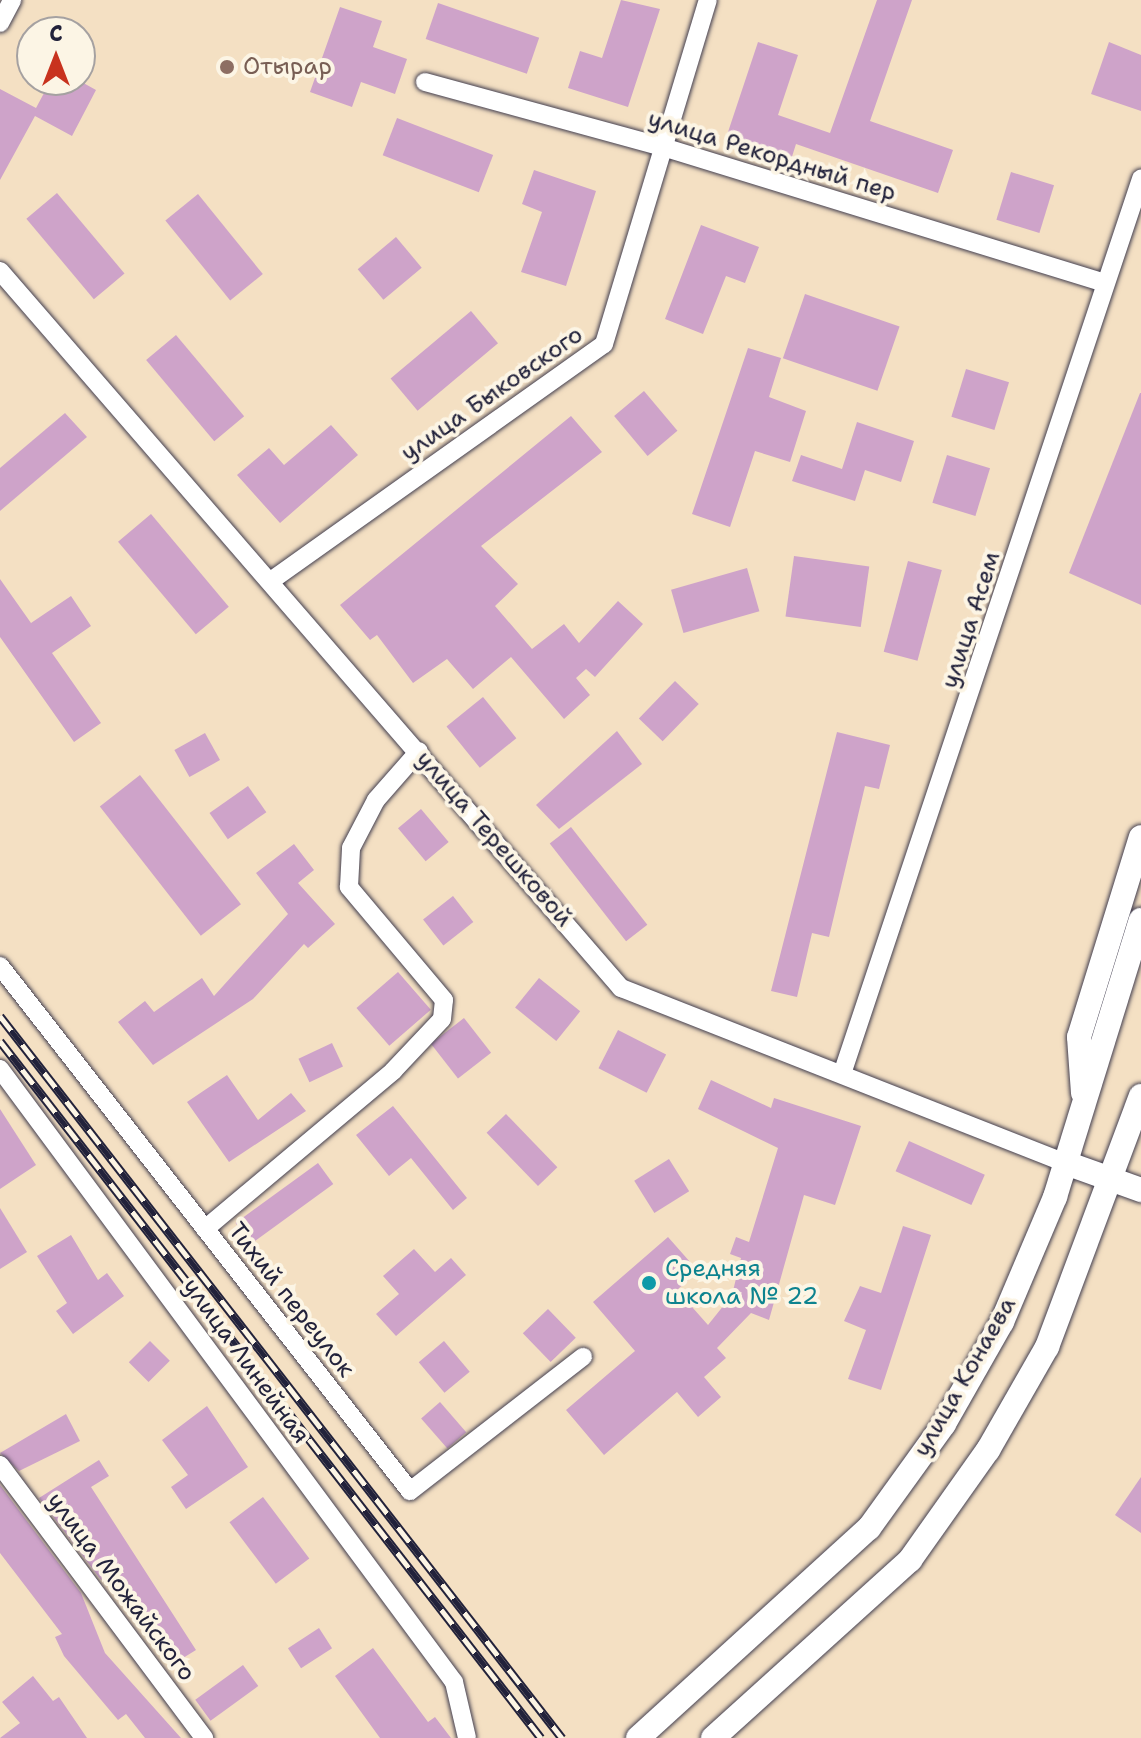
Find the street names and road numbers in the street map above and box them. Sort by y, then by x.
street label: улица Рекордный пер [644,105,900,207]
street label: улица Быковского [395,320,589,468]
street label: улица Асем [935,548,1007,692]
street label: улица Терешковой [410,745,578,933]
street label: Тихий переулок [222,1217,360,1383]
street label: улица Линейная [176,1273,316,1449]
street label: улица Конаева [908,1292,1022,1462]
street label: улица Можайского [41,1487,201,1687]

